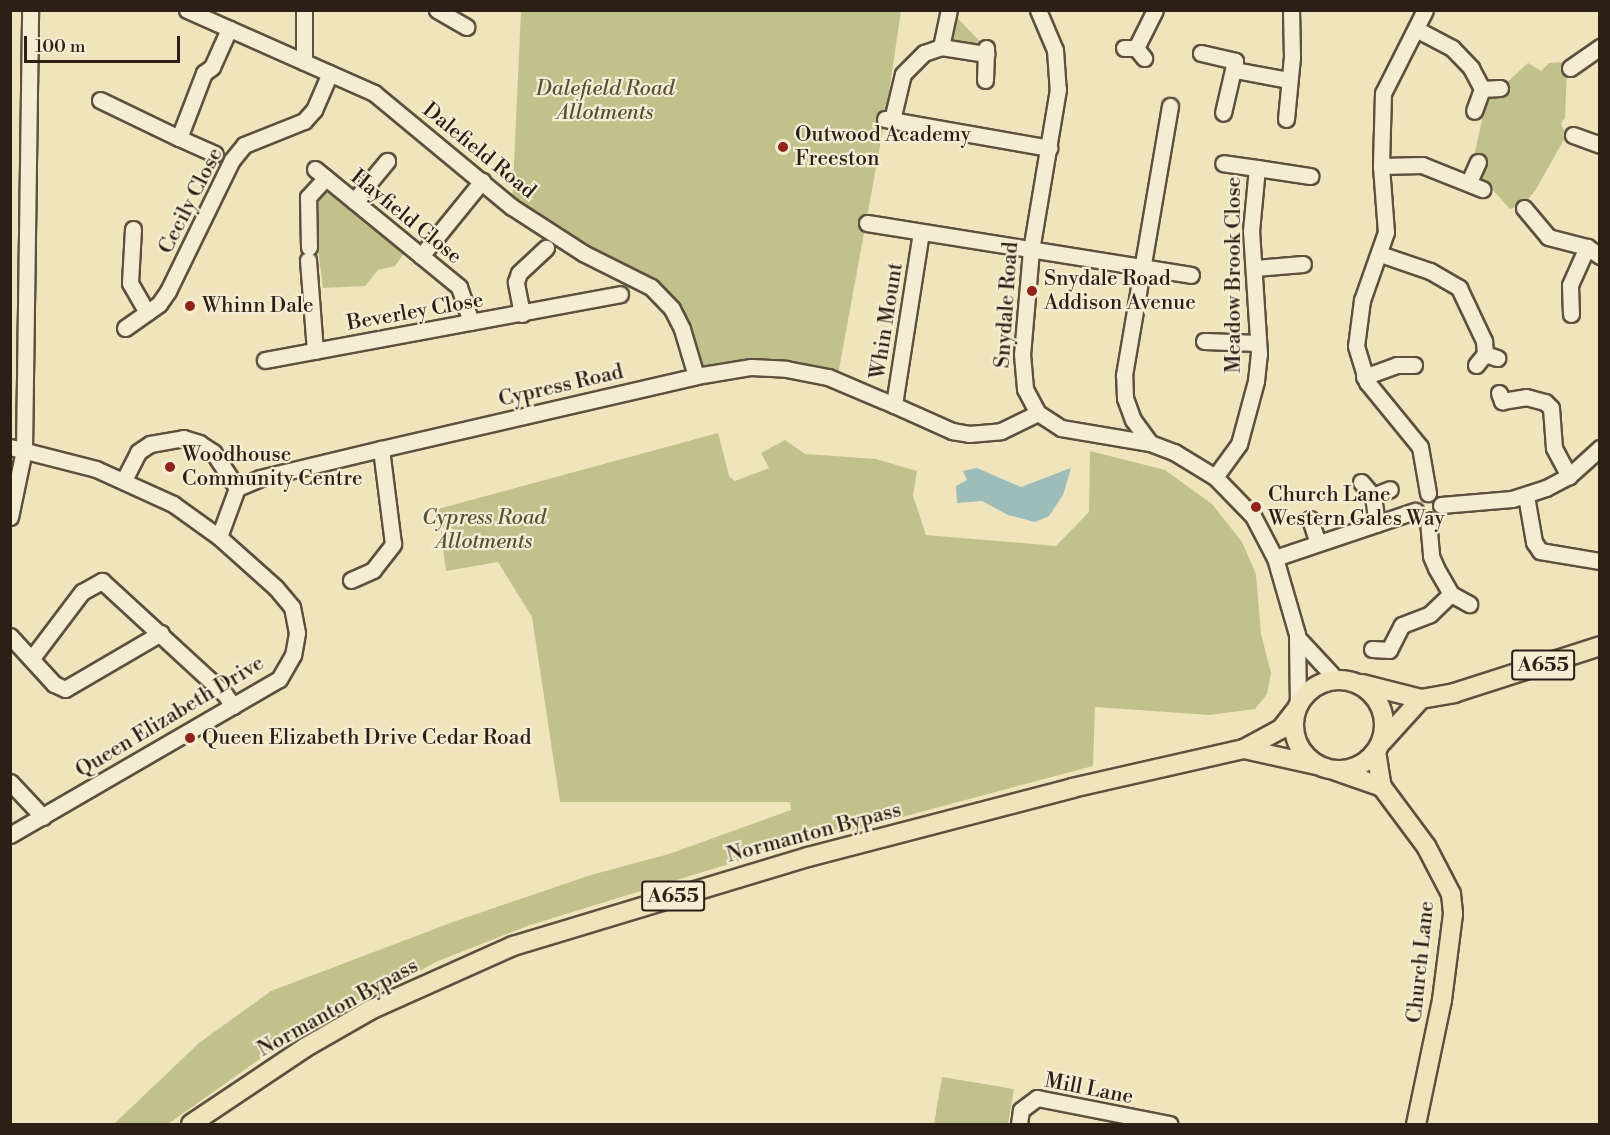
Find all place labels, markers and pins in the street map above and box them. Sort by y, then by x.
place label: Outwood Academy Freeston [795,122,971,172]
marker: Outwood Academy Freeston [776,140,790,154]
place label: Snydale Road Addison Avenue [1044,266,1196,316]
marker: Snydale Road Addison Avenue [1025,284,1039,298]
place label: Whinn Dale [202,293,314,319]
marker: Whinn Dale [183,299,197,313]
place label: Woodhouse Community Centre [182,442,363,492]
marker: Woodhouse Community Centre [163,460,177,474]
place label: Church Lane Western Gales Way [1268,482,1445,532]
marker: Church Lane Western Gales Way [1249,500,1263,514]
place label: Queen Elizabeth Drive Cedar Road [202,725,531,751]
marker: Queen Elizabeth Drive Cedar Road [183,731,197,745]

